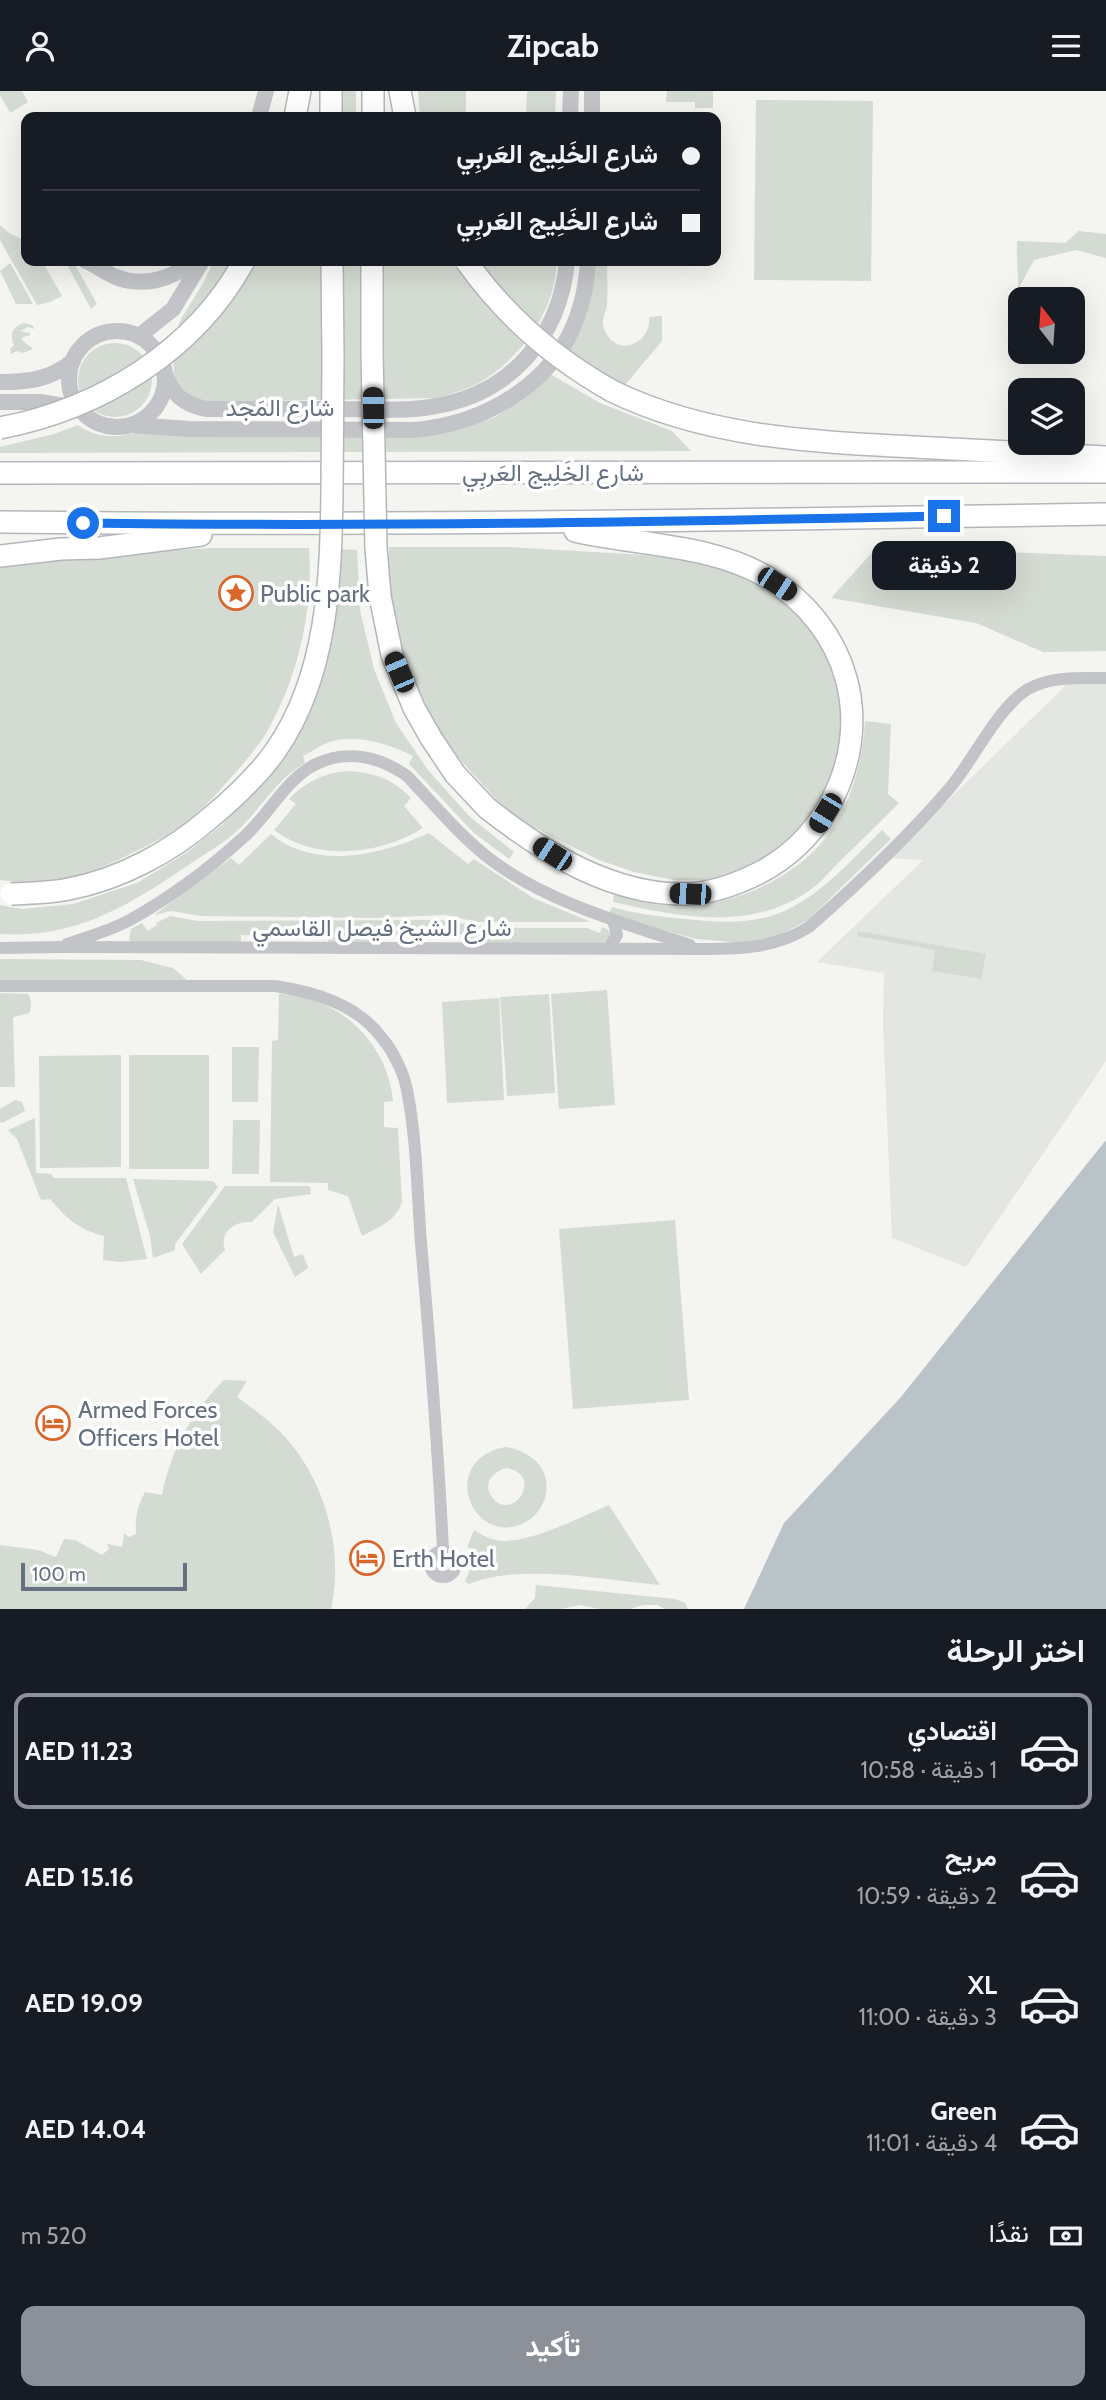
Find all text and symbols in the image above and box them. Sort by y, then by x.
text: Zipcab [507,26,599,65]
icon: person [21,27,59,65]
icon: menu [1047,27,1085,65]
text: شارع الخَلِيج العَربِي [456,138,658,170]
text: شارع الخَلِيج العَربِي [456,205,658,237]
north arrow [1008,287,1085,364]
map controls [1008,287,1085,455]
button: layers [1008,378,1085,455]
car [363,387,384,429]
street label: شارع المَجد [225,393,335,424]
street label: شارع الخَلِيج العَربِي [462,458,644,492]
route end [928,500,960,532]
route start [67,507,99,539]
callout: 2 دقيقة [872,541,1016,590]
text: 2 دقيقة [908,551,980,579]
car [754,564,801,604]
place icon: Public park [217,574,255,612]
place label: Public park [260,579,370,608]
car [382,649,417,695]
car [806,790,845,836]
car [529,834,576,874]
car [669,883,712,905]
street label: شارع الشيخ فيصل القاسمي [252,913,512,947]
place label: Armed Forces Officers Hotel [78,1395,219,1452]
hotel icon: Armed Forces Officers Hotel [34,1404,72,1442]
hotel icon: Erth Hotel [348,1539,386,1577]
place label: Erth Hotel [392,1544,495,1573]
scale bar [21,1560,187,1592]
text: 100 m [32,1563,86,1586]
text: اختر الرحلة [947,1631,1085,1670]
text: اقتصادي [908,1715,997,1747]
icon: car [1018,1720,1081,1783]
text: AED 11.23 [25,1735,133,1767]
text: 1 دقيقة · 10:58 [861,1756,997,1784]
text: مريح [945,1841,997,1873]
icon: car [1018,1846,1081,1909]
text: AED 15.16 [25,1861,134,1893]
text: 2 دقيقة · 10:59 [857,1882,997,1910]
text: XL [968,1969,997,2001]
icon: car [1018,1972,1081,2035]
text: AED 19.09 [25,1987,143,2019]
text: 3 دقيقة · 11:00 [858,2003,997,2031]
text: Green [930,2095,997,2127]
icon: car [1018,2098,1081,2161]
text: AED 14.04 [25,2113,146,2145]
text: 4 دقيقة · 11:01 [866,2129,997,2157]
text: نقدًا [989,2217,1029,2249]
icon: cash [1047,2217,1085,2255]
text: 520 m [21,2222,87,2250]
button: تأكيد [21,2306,1085,2386]

